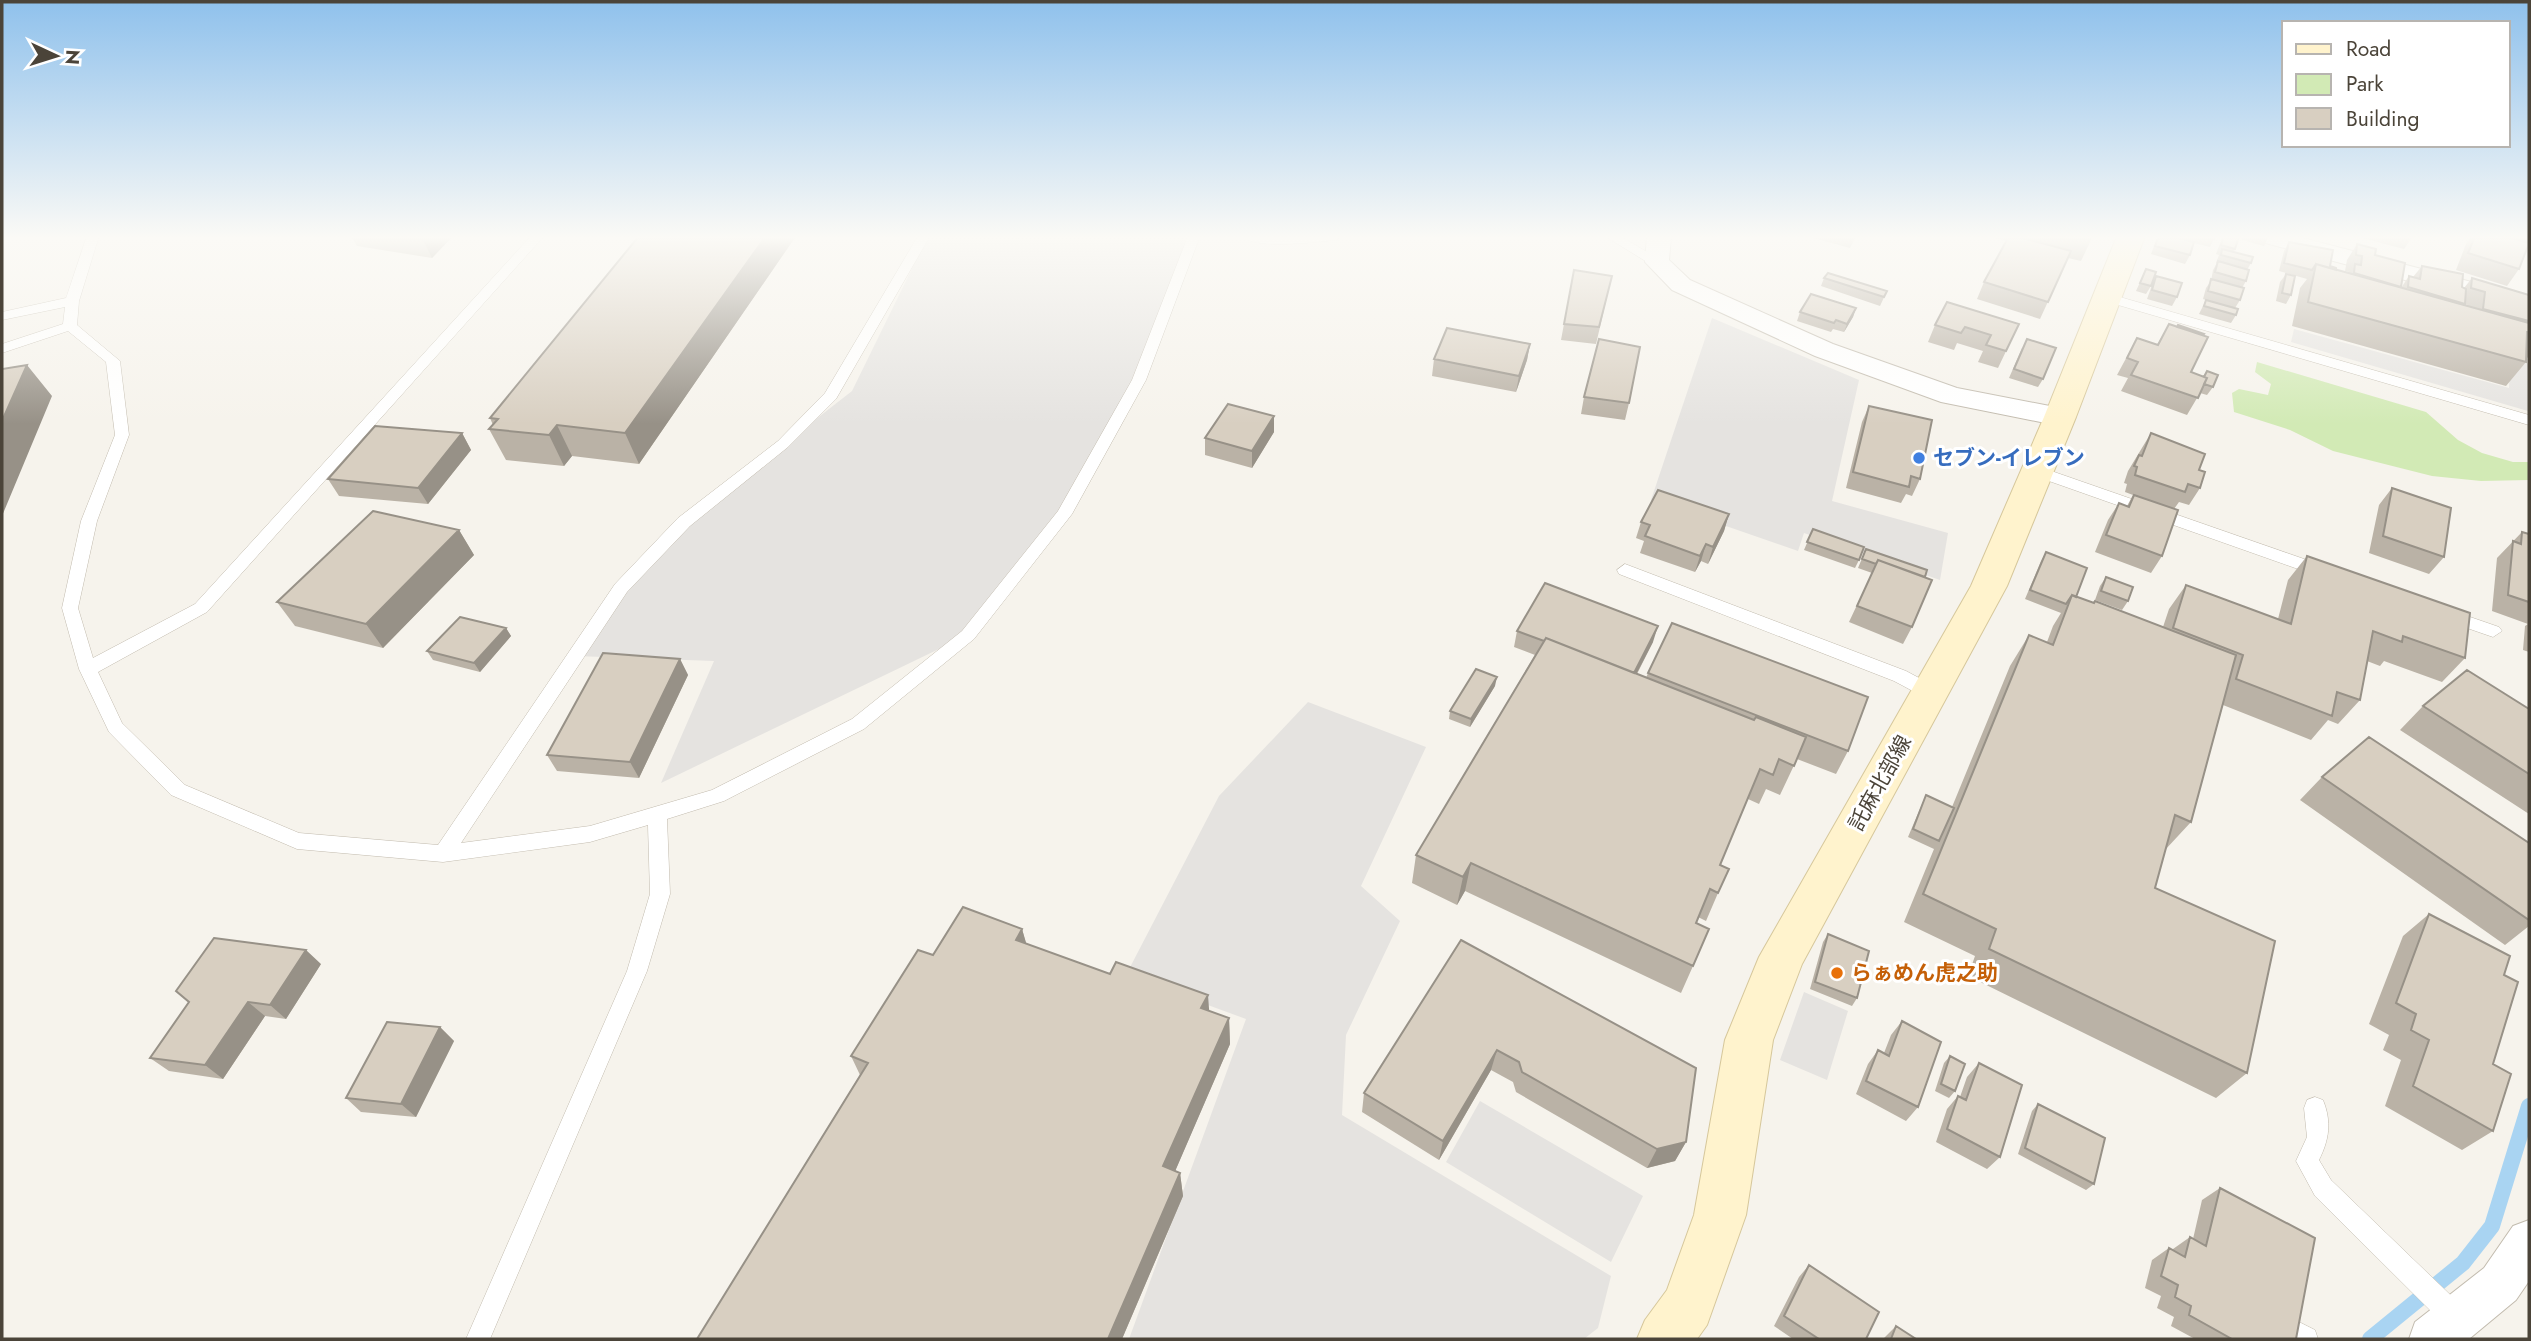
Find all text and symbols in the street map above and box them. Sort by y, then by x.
north arrow [21,21,91,91]
legend [2282,21,2510,147]
text: Road [2346,34,2391,64]
text: N [58,49,86,66]
text: Park [2346,69,2384,99]
text: Building [2346,104,2419,134]
place label: セブン-イレブン [1933,443,2085,473]
marker: セブン-イレブン [1911,450,1927,466]
street label: 託麻北部線 [1841,730,1919,836]
place label: らぁめん虎之助 [1851,958,1998,988]
marker: らぁめん虎之助 [1829,965,1845,981]

